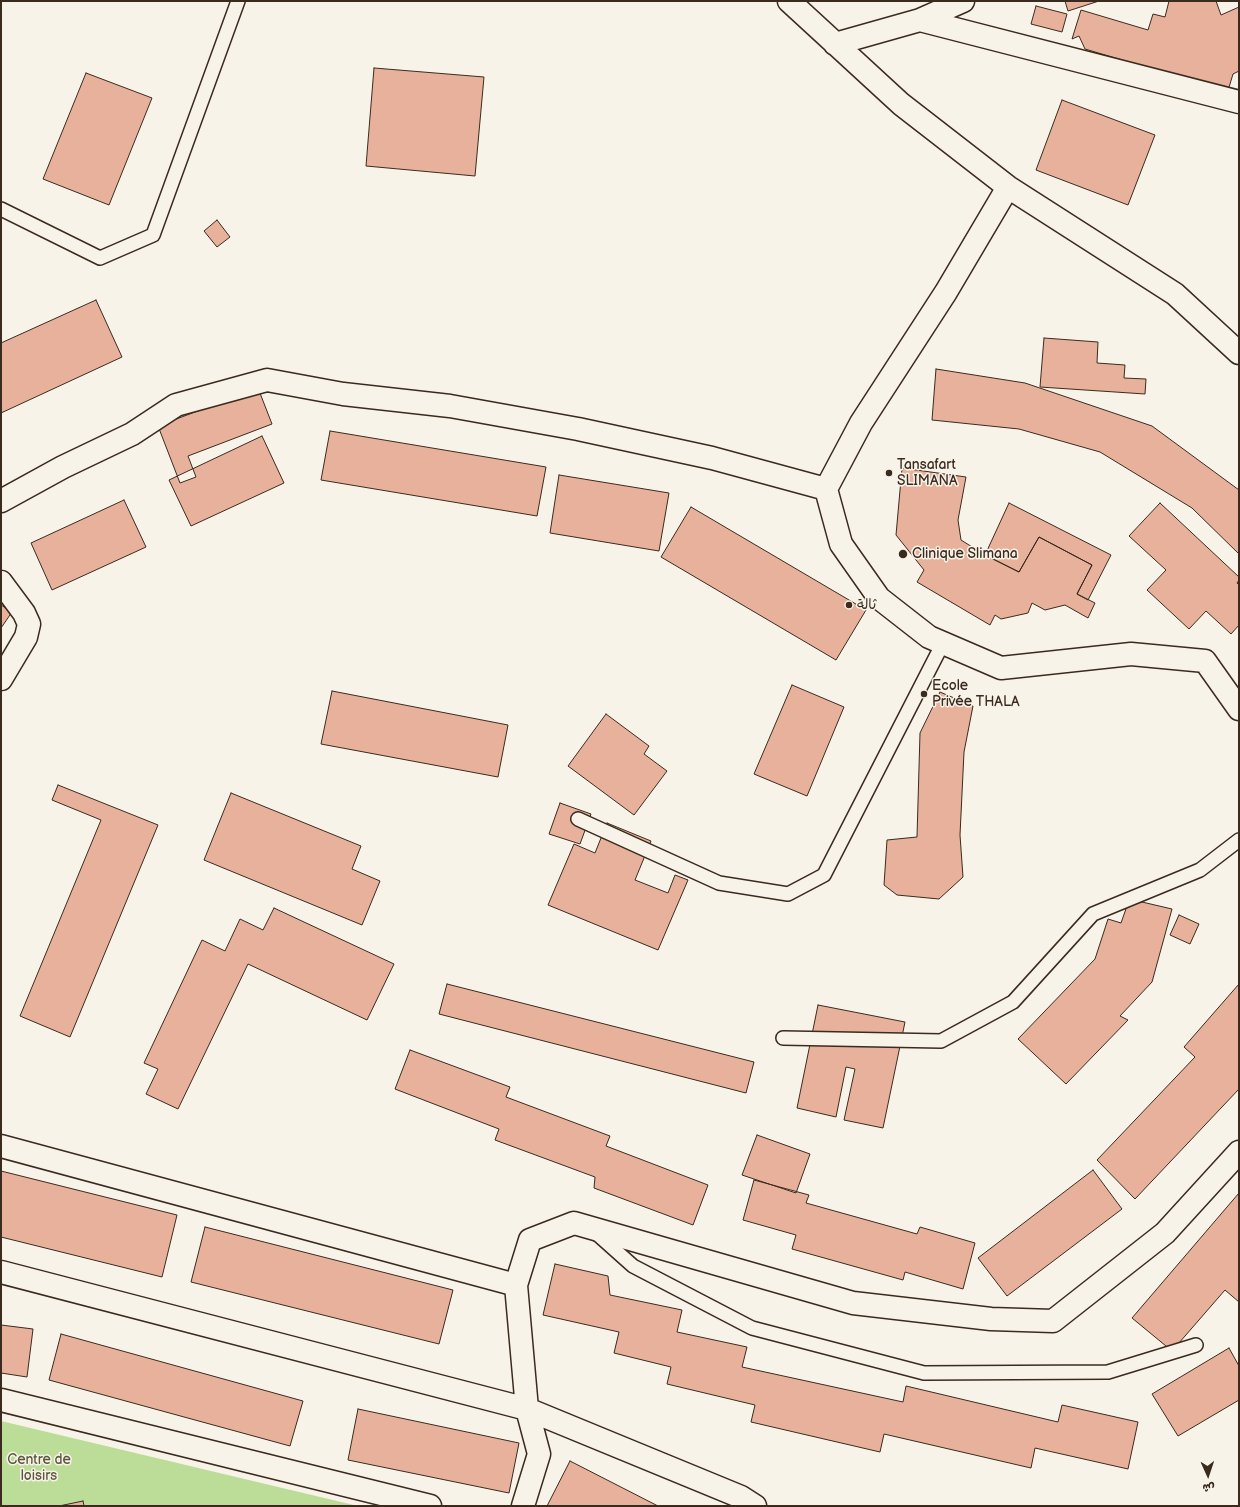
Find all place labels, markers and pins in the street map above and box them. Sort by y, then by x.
place label: Tansafart SLIMANA [897,457,958,490]
marker: Tansafart SLIMANA [884,468,894,478]
place label: Clinique Slimana [912,546,1018,562]
marker: Clinique Slimana [897,548,909,560]
place label: ثالة [857,597,876,613]
marker: ثالة [844,600,854,610]
place label: Ecole Privée THALA [932,678,1020,710]
marker: Ecole Privée THALA [919,689,929,699]

